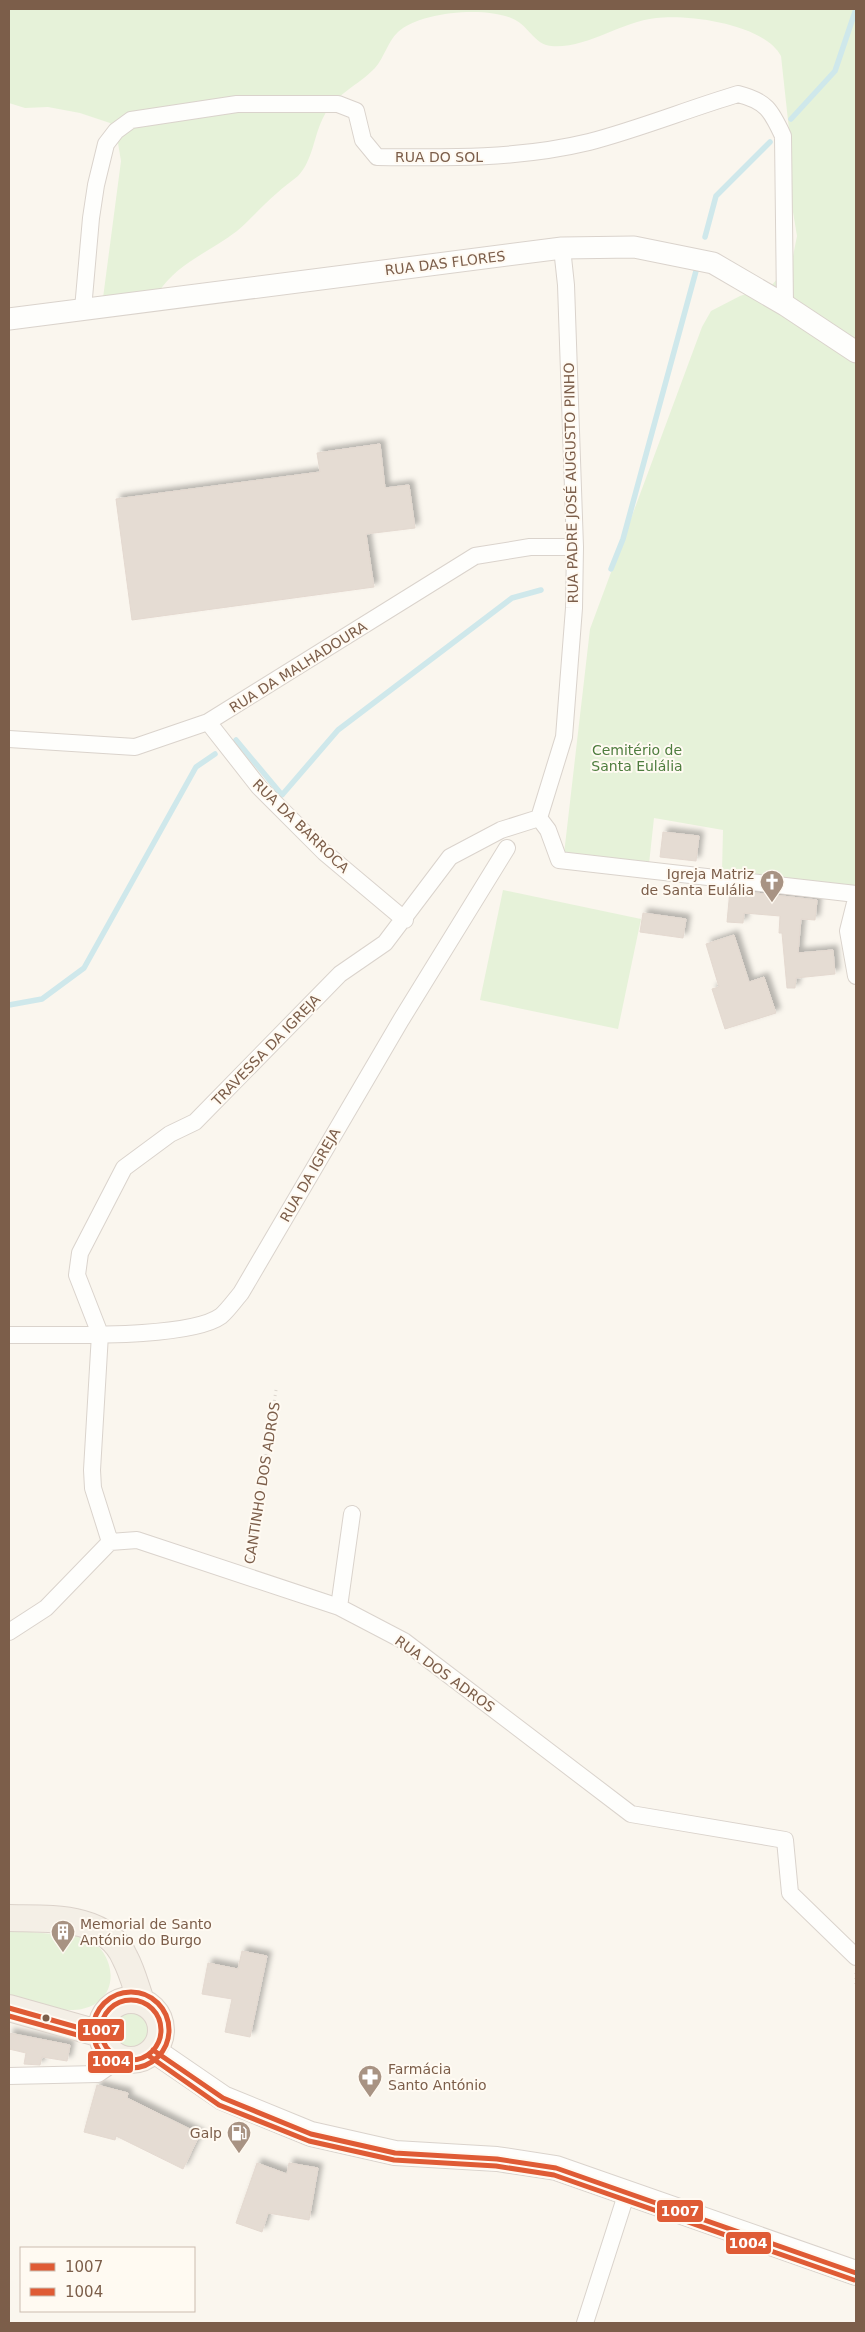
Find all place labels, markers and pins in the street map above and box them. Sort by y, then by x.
place label: Igreja Matriz de Santa Eulália [641,866,754,898]
church icon: Igreja Matriz de Santa Eulália [759,869,785,903]
place label: Memorial de Santo António do Burgo [80,1916,212,1948]
building icon: Memorial de Santo António do Burgo [50,1919,76,1953]
unlabelled marker [41,2013,51,2023]
place label: Farmácia Santo António [388,2061,487,2093]
pharmacy icon: Farmácia Santo António [357,2064,383,2098]
fuel station icon: Galp [226,2120,252,2154]
place label: Galp [190,2125,222,2141]

